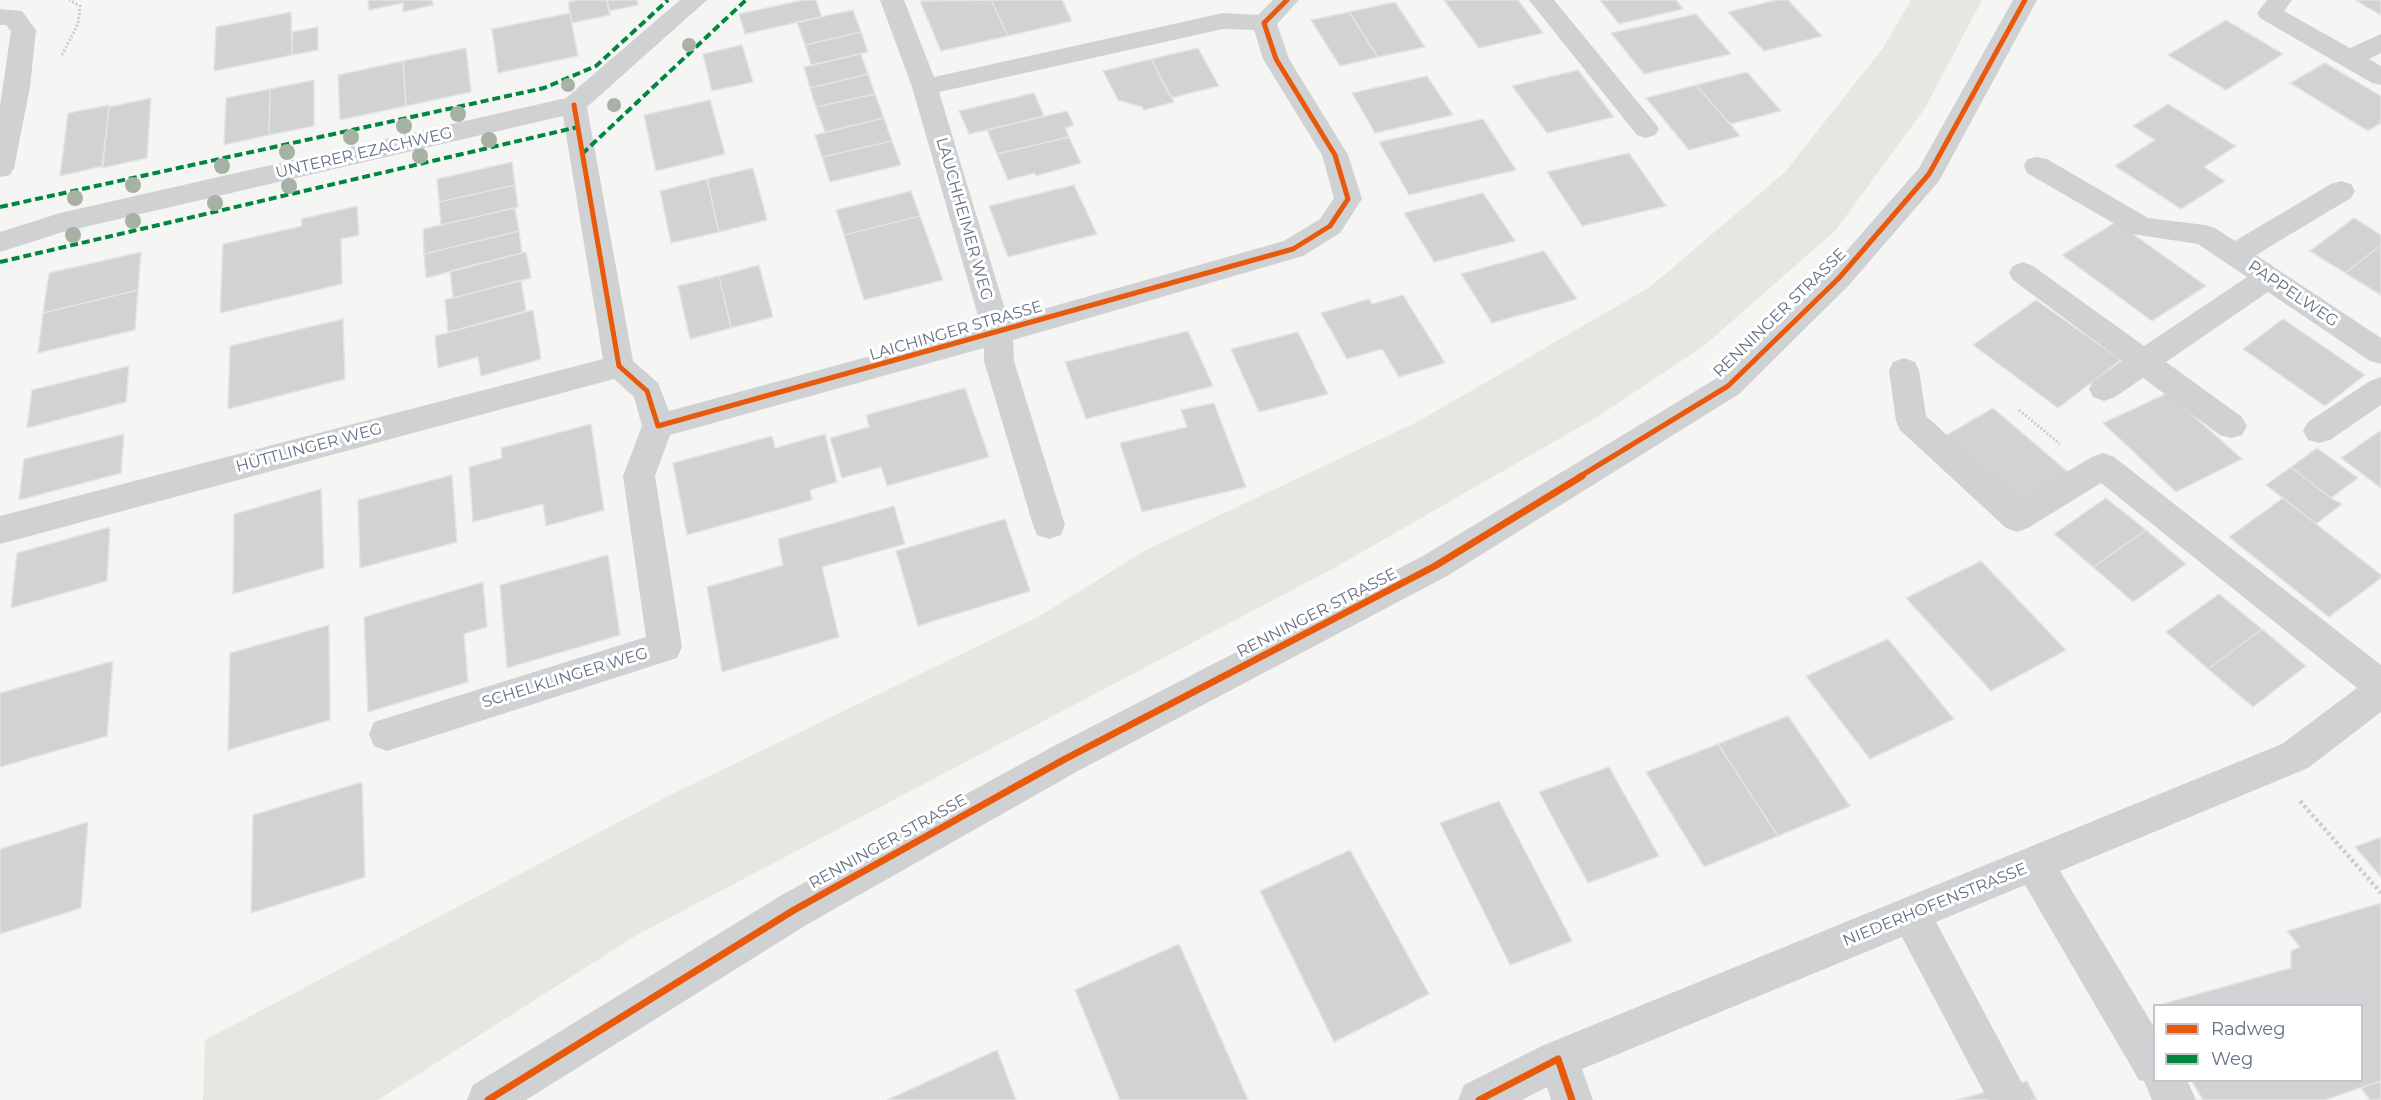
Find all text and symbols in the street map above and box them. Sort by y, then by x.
street label: UNTERER EZACHWEG [274,123,454,183]
street label: LAUCHHEIMER WEG [932,135,996,303]
street label: RENNINGER STRASSE [1710,245,1850,381]
street label: PAPPELWEG [2244,257,2342,331]
street label: LAICHINGER STRASSE [867,297,1045,365]
street label: HÜTTLINGER WEG [234,419,384,477]
street label: RENNINGER STRASSE [1234,564,1400,662]
street label: SCHELKLINGER WEG [480,644,650,712]
street label: RENNINGER STRASSE [806,791,970,893]
street label: NIEDERHOFENSTRASSE [1840,859,2030,951]
legend [2153,1004,2363,1082]
text: Radweg [2211,1018,2286,1040]
text: Weg [2211,1048,2253,1070]

